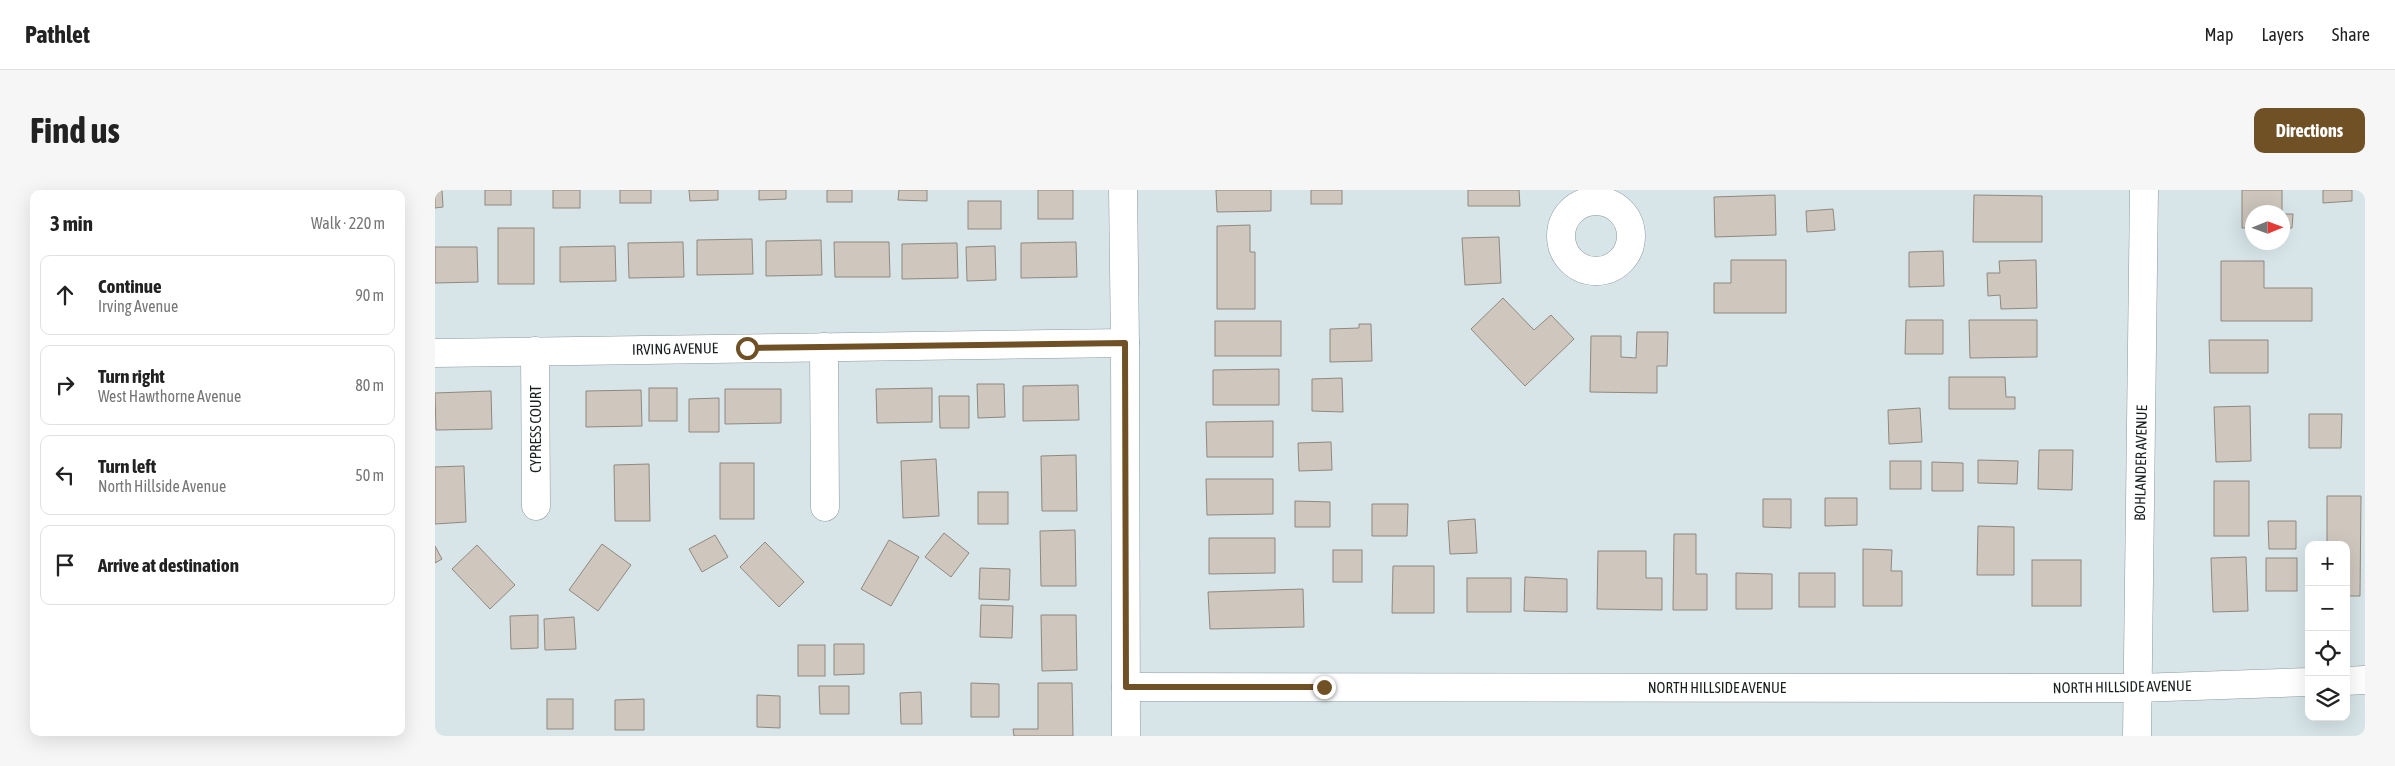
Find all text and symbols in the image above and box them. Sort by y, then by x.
text: Pathlet [25,21,90,48]
text: Map [2204,24,2233,45]
text: Layers [2261,24,2304,45]
text: Share [2332,24,2370,45]
button: Directions [2254,108,2365,153]
text: Find us [30,110,120,150]
north arrow [2245,205,2290,250]
text: 3 min [50,211,93,235]
text: Walk · 220 m [311,214,385,232]
text: Continue [98,275,162,297]
icon: ahead [51,281,79,309]
text: 90 m [355,286,384,304]
text: Irving Avenue [98,297,178,315]
route start [736,337,759,360]
street label: IRVING AVENUE [632,339,719,358]
text: Turn right [98,365,165,387]
icon: right [51,371,79,399]
text: 80 m [355,376,384,394]
street label: CYPRESS COURT [527,385,544,473]
text: West Hawthorne Avenue [98,387,241,405]
street label: BOHLANDER AVENUE [2131,404,2150,521]
text: Turn left [98,455,156,477]
icon: left [51,461,79,489]
text: 50 m [355,466,384,484]
text: North Hillside Avenue [98,477,226,495]
map controls [2305,541,2350,721]
button: + [2305,541,2350,586]
icon: arrive [51,551,79,579]
text: Arrive at destination [98,554,239,576]
button: − [2305,586,2350,631]
button: locate [2305,631,2350,676]
route end [1313,676,1336,699]
button: layers [2305,676,2350,721]
street label: NORTH HILLSIDE AVENUE [2053,677,2192,696]
street label: NORTH HILLSIDE AVENUE [1648,679,1787,696]

